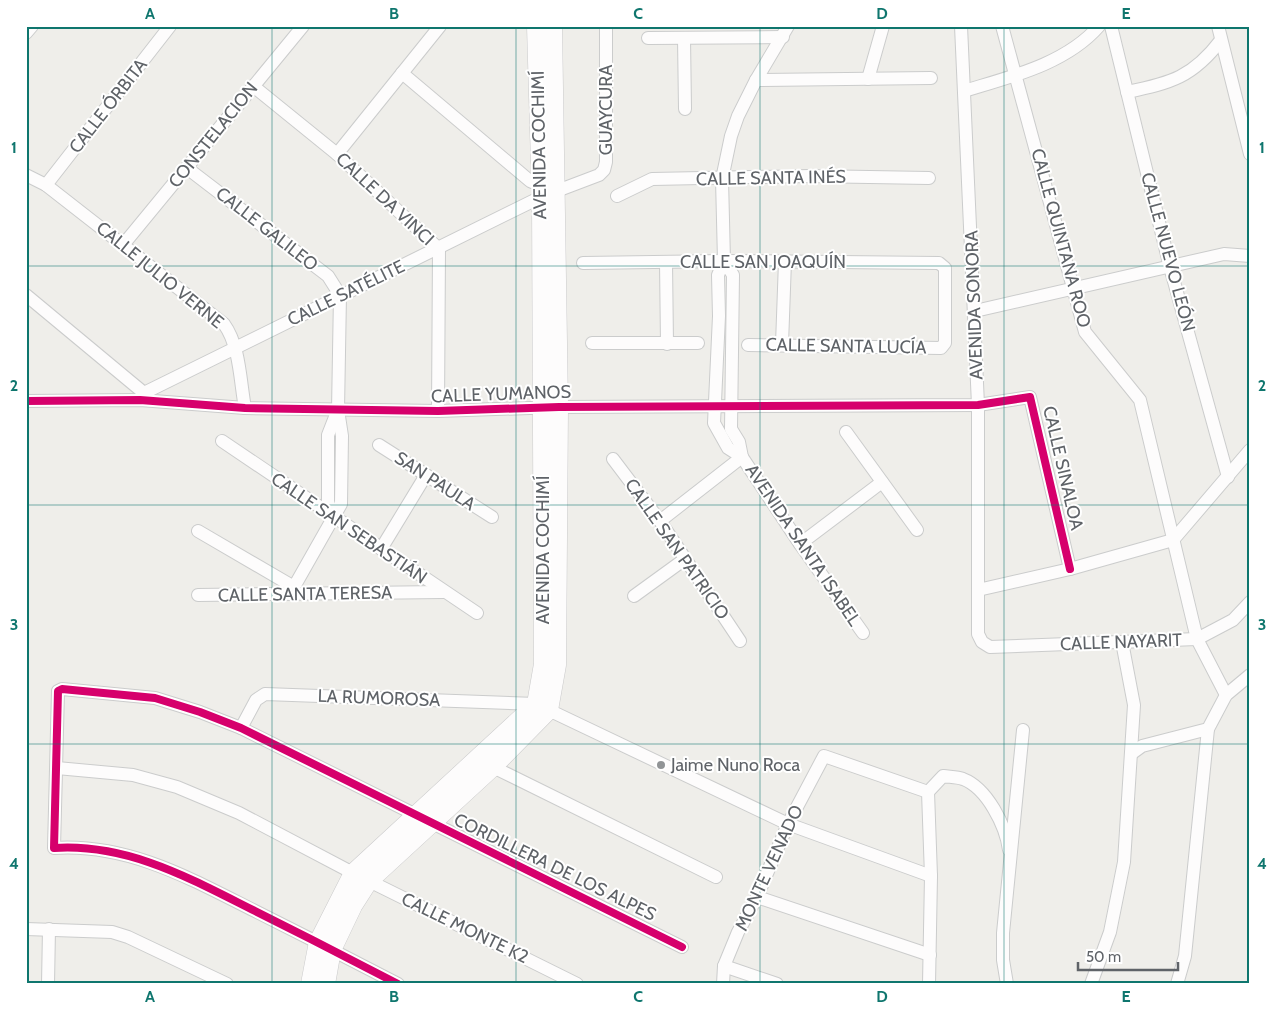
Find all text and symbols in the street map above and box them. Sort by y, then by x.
text: A [145,4,155,23]
text: B [389,4,399,23]
text: C [633,4,643,23]
text: D [876,4,888,23]
text: E [1121,4,1131,23]
street label: CALLE ÓRBITA [64,54,152,158]
street label: GUAYCURA [595,65,617,155]
street label: AVENIDA COCHIMÍ [527,71,551,219]
street label: CONSTELACION [164,78,262,192]
text: 1 [11,138,17,157]
text: 1 [1259,138,1265,157]
street label: CALLE QUINTANA ROO [1027,146,1096,330]
street label: CALLE DA VINCI [331,148,439,250]
street label: CALLE SANTA INÉS [696,166,846,190]
street label: CALLE NUEVO LEÓN [1136,170,1200,334]
street label: CALLE GALILEO [211,182,323,276]
street label: CALLE JULIO VERNE [92,217,228,333]
street label: AVENIDA SONORA [960,230,988,380]
street label: CALLE SAN JOAQUÍN [680,251,846,273]
street label: CALLE SATÉLITE [284,255,408,331]
street label: CALLE SANTA LUCÍA [765,334,927,358]
text: 2 [10,376,18,395]
text: 2 [1258,376,1266,395]
street label: CALLE YUMANOS [431,381,571,407]
street label: CALLE SINALOA [1038,404,1088,532]
street label: SAN PAULA [390,447,480,515]
street label: AVENIDA SANTA ISABEL [741,460,865,630]
street label: CALLE SAN SEBASTIÁN [267,468,431,588]
street label: CALLE SAN PATRICIO [620,474,734,624]
street label: AVENIDA COCHIMÍ [532,476,554,624]
street label: CALLE SANTA TERESA [218,581,392,607]
text: 3 [10,615,18,634]
text: 3 [1258,615,1266,634]
street label: CALLE NAYARIT [1060,629,1183,655]
street label: LA RUMOROSA [317,685,441,711]
place label: Jaime Nuno Roca [670,754,800,776]
marker: Jaime Nuno Roca [655,759,667,771]
street label: MONTE VENADO [730,801,808,934]
street label: CORDILLERA DE LOS ALPES [450,808,660,926]
text: 4 [9,854,19,873]
text: 4 [1257,854,1267,873]
street label: CALLE MONTE K2 [398,888,532,968]
scale bar [1078,940,1178,972]
text: 50 m [1086,948,1121,966]
text: A [145,987,155,1006]
text: B [389,987,399,1006]
text: C [633,987,643,1006]
text: D [876,987,888,1006]
text: E [1121,987,1131,1006]

